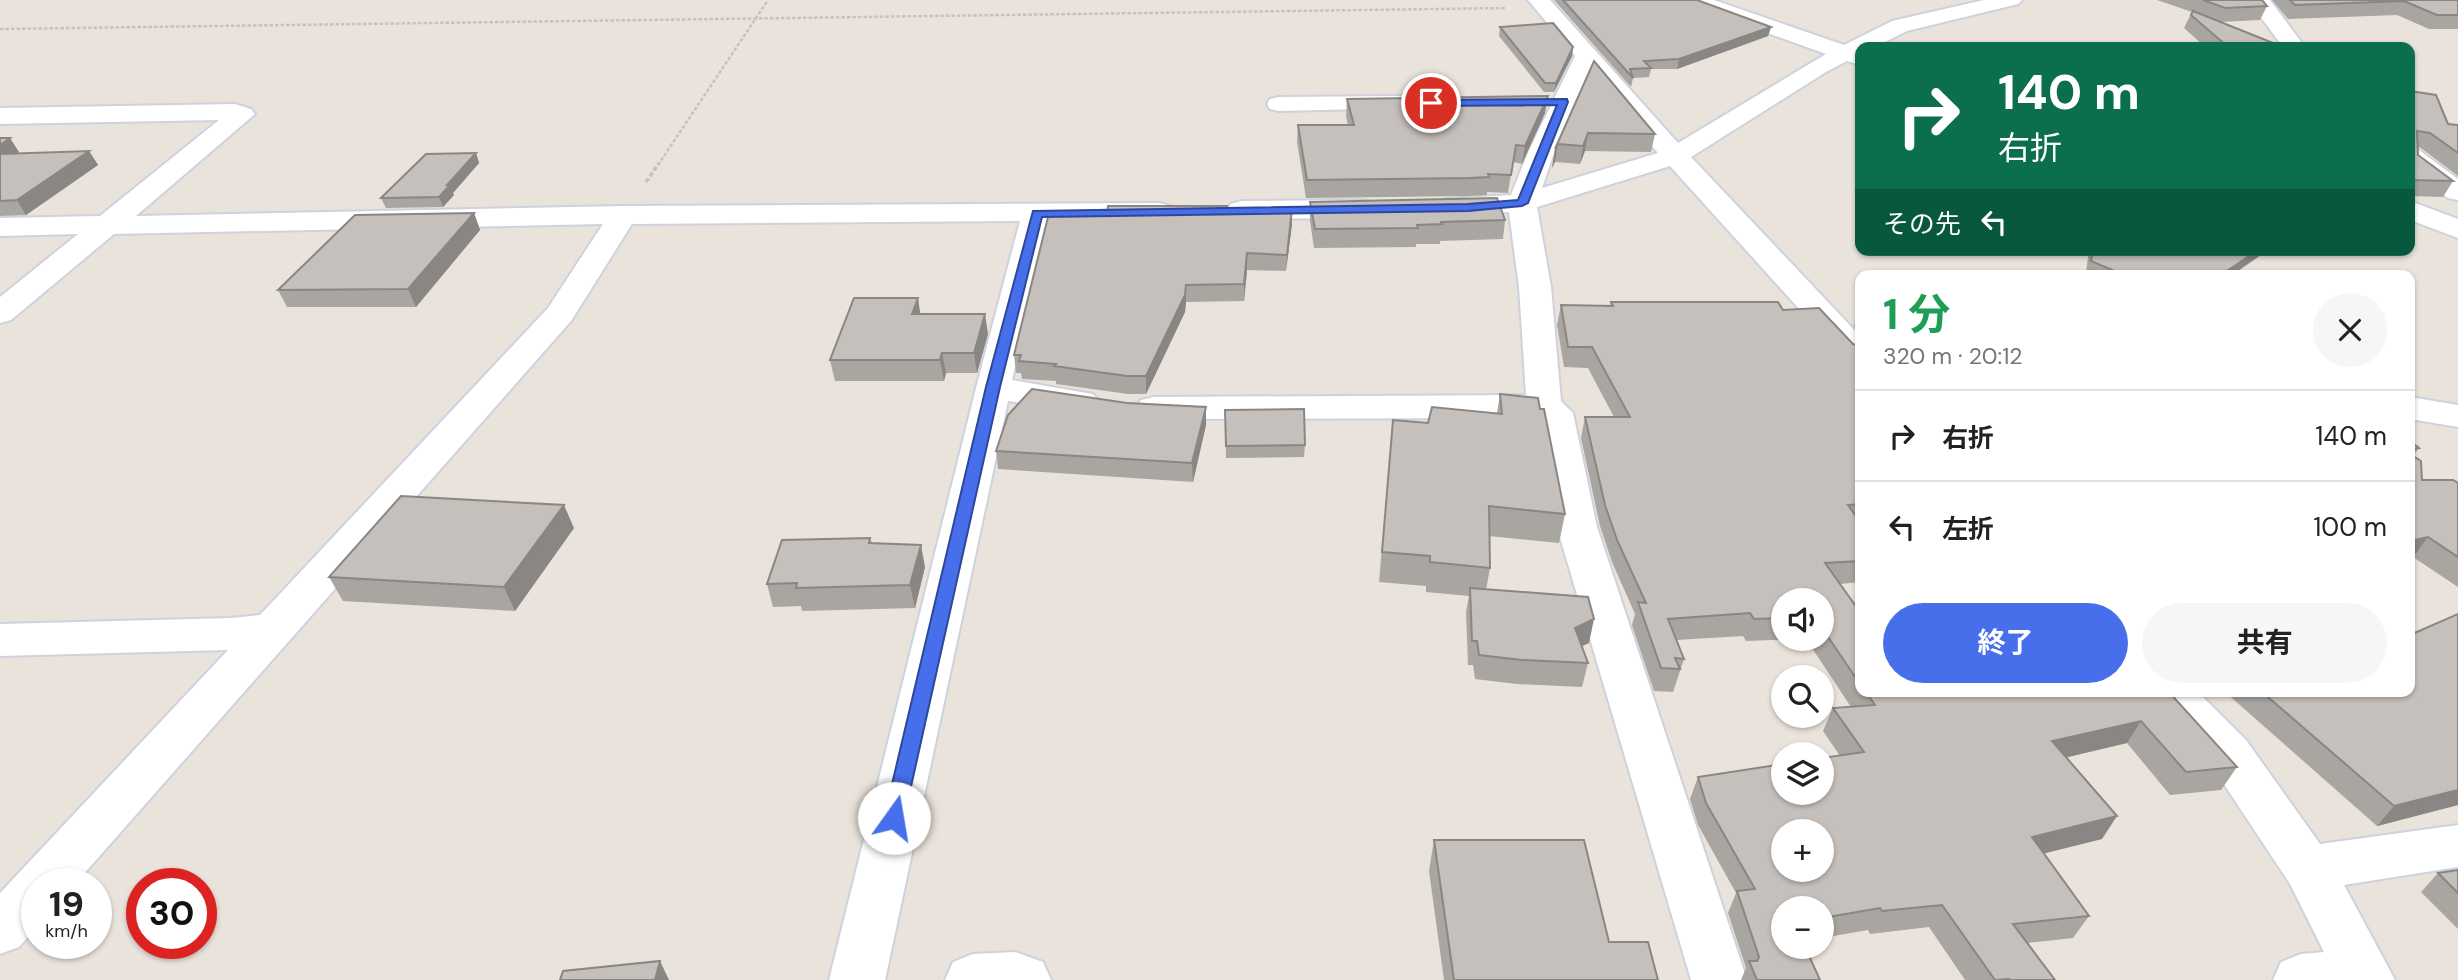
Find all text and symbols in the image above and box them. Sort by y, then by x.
text: 140 m [1998,60,2140,124]
icon: right [1883,70,1974,161]
pin [1401,73,1461,133]
icon: arrive [1412,84,1450,122]
text: 右折 [1998,127,2062,169]
icon: left [1975,203,2013,241]
text: その先 [1883,207,1961,241]
text: 1 分 [1883,287,1950,342]
button: close [2313,293,2387,367]
text: 320 m · 20:12 [1883,341,2023,371]
icon: right [1883,417,1921,455]
text: 140 m [2315,419,2387,453]
text: 右折 [1942,421,1994,455]
icon: left [1883,508,1921,546]
text: 100 m [2313,510,2387,544]
text: 左折 [1942,512,1994,546]
map controls [1771,588,1834,959]
button: sound [1771,588,1834,651]
button: 終了 [1883,603,2128,683]
button: 共有 [2142,603,2387,683]
button: search [1771,665,1834,728]
button: layers [1771,742,1834,805]
position arrow [857,781,931,855]
button: + [1771,819,1834,882]
speed limit sign: 30 [126,868,217,959]
text: 19 [49,881,84,927]
button: − [1771,896,1834,959]
text: km/h [45,919,88,943]

